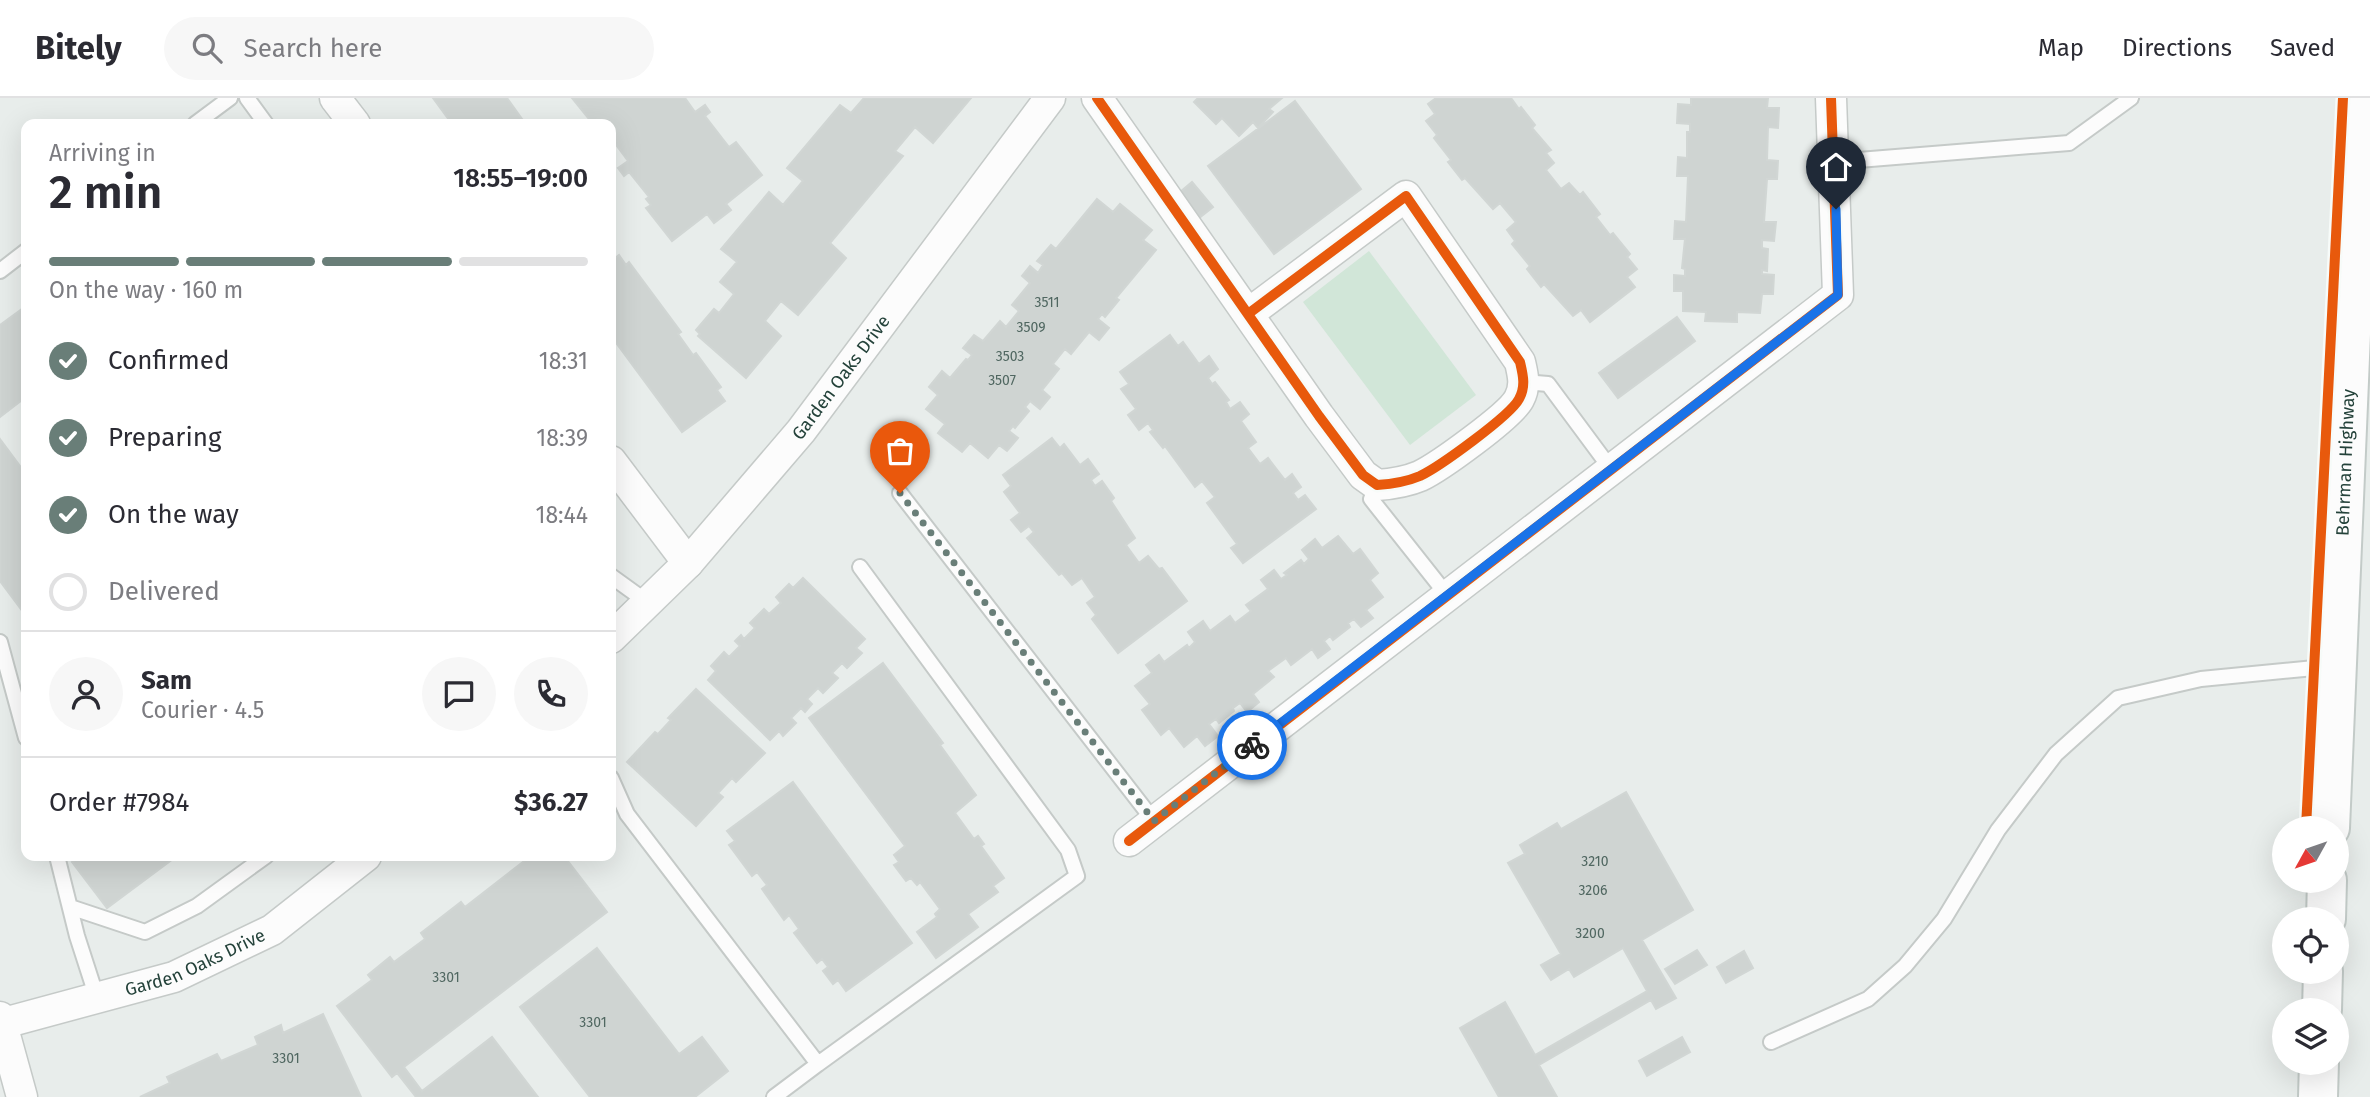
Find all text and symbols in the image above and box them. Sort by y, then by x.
search box [164,17,654,80]
text: Bitely [35,28,122,68]
icon: search [188,29,226,67]
text: Search here [244,33,382,64]
text: Map [2038,34,2084,62]
text: Directions [2122,34,2232,62]
text: Saved [2270,34,2335,62]
pin [1806,137,1866,209]
text: Arriving in [49,139,156,167]
icon: home [1817,148,1855,186]
text: 18:55–19:00 [453,163,588,194]
text: 2 min [49,165,162,220]
text: On the way · 160 m [49,276,243,304]
house number: 3511 [1034,294,1060,311]
street label: Garden Oaks Drive [787,311,895,444]
house number: 3509 [1016,319,1046,336]
icon: check [49,342,87,380]
text: Confirmed [108,345,229,376]
text: 18:31 [539,347,588,375]
house number: 3503 [996,348,1024,365]
house number: 3507 [988,372,1016,389]
street label: Behrman Highway [2331,388,2360,536]
icon: check [49,419,87,457]
pin [870,421,930,493]
text: Preparing [108,422,221,453]
text: 18:39 [536,424,588,452]
icon: bag [881,432,919,470]
icon: check [49,496,87,534]
text: On the way [108,499,239,530]
text: 18:44 [535,501,588,529]
text: Delivered [108,576,220,607]
button: person [49,657,123,731]
button: chat [422,657,496,731]
button: phone [514,657,588,731]
text: Sam [141,665,192,696]
text: Courier · 4.5 [141,696,264,724]
courier [1217,710,1287,780]
icon: bike [1233,726,1271,764]
text: Order #7984 [49,787,189,818]
text: $36.27 [514,787,588,818]
north arrow [2272,816,2348,892]
map controls [2272,816,2349,1075]
house number: 3210 [1581,853,1609,870]
house number: 3206 [1578,882,1608,899]
button: locate [2272,907,2349,984]
street label: Garden Oaks Drive [123,924,269,1001]
house number: 3200 [1575,925,1605,942]
house number: 3301 [432,969,460,986]
button: layers [2272,998,2349,1075]
house number: 3301 [579,1014,607,1031]
house number: 3301 [272,1050,300,1067]

